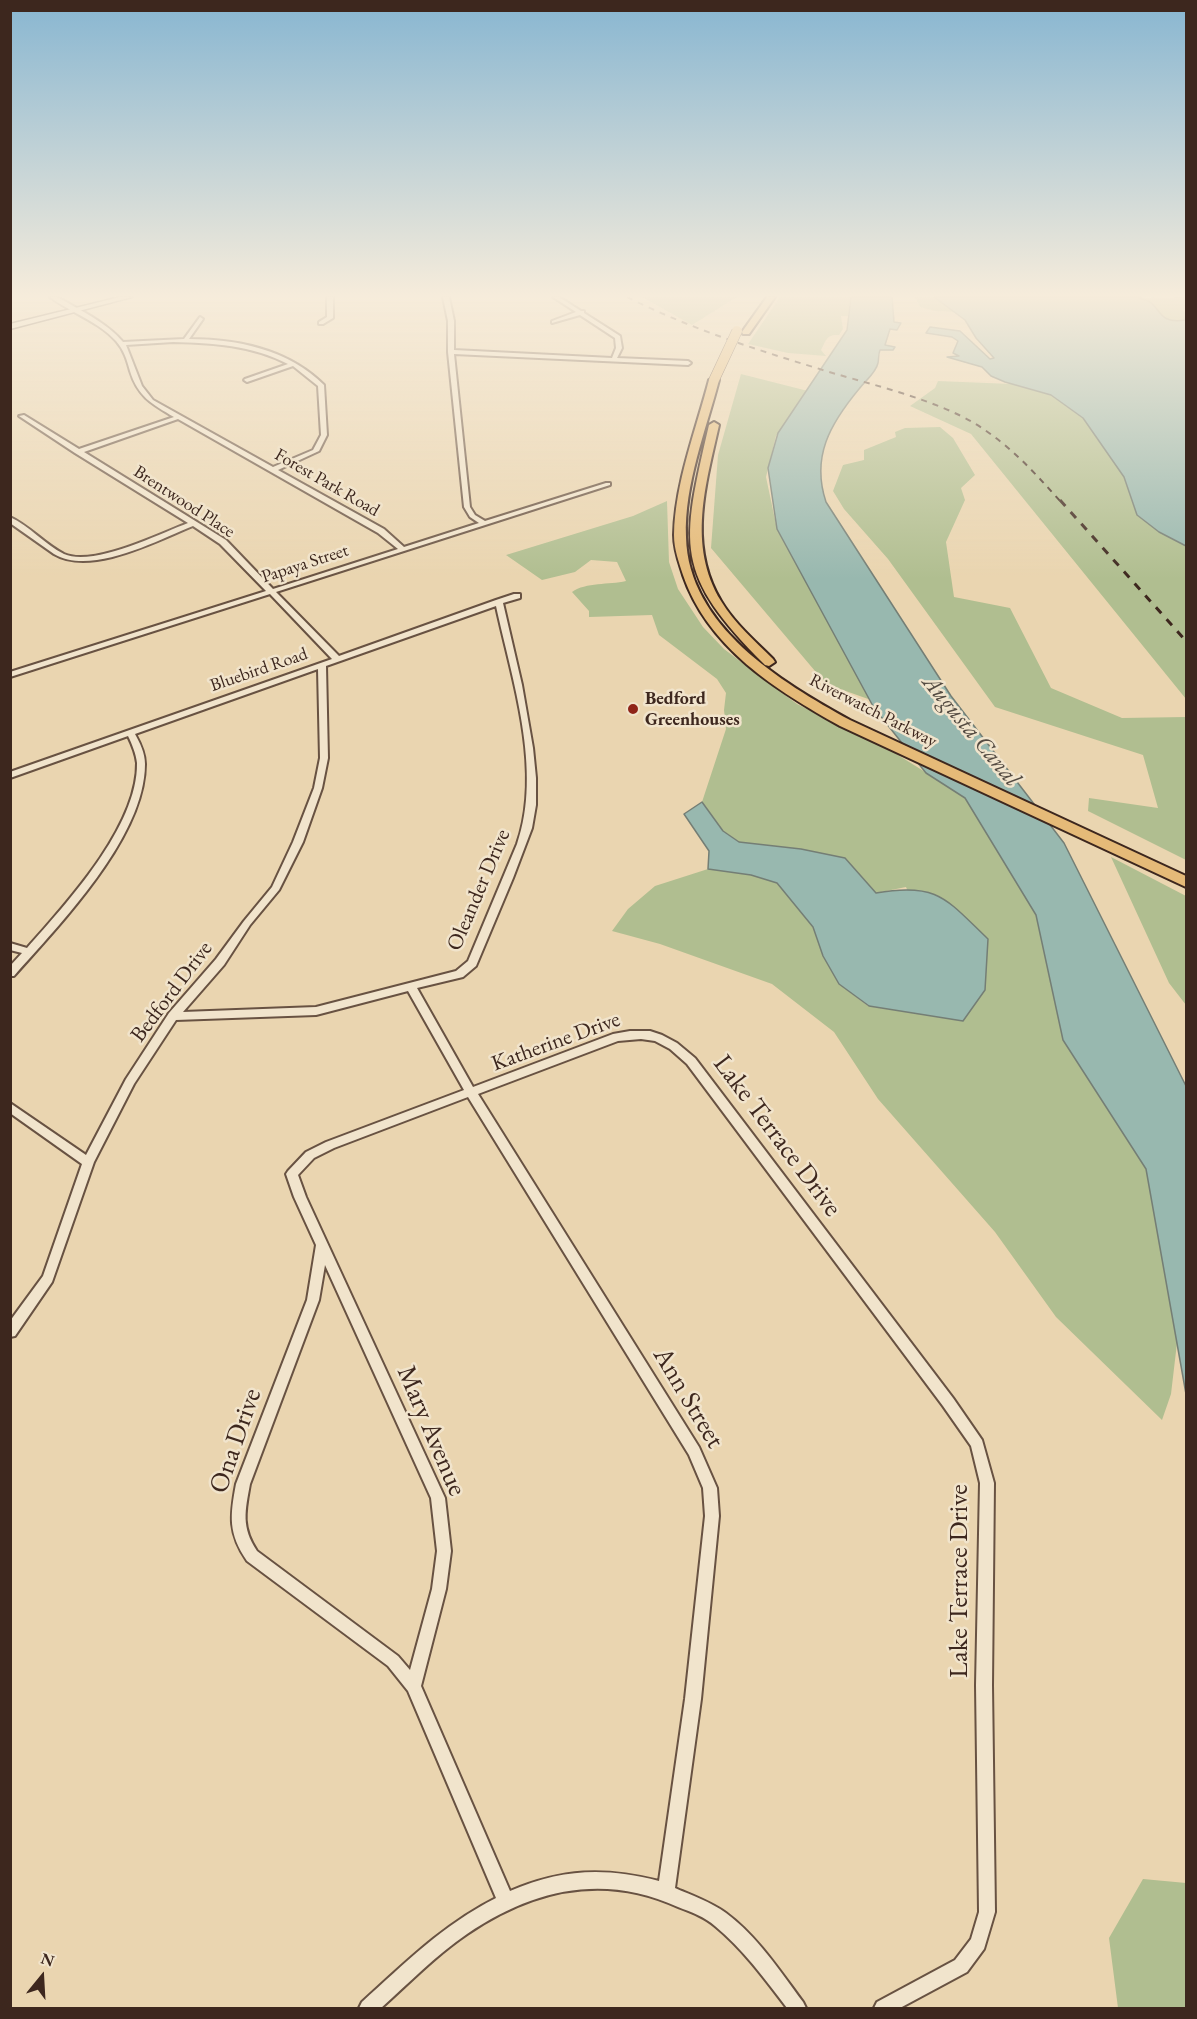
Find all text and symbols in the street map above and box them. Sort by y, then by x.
street label: Forest Park Road [271,444,383,522]
street label: Brentwood Place [129,461,239,543]
street label: Papaya Street [259,540,351,588]
street label: Bluebird Road [208,643,310,697]
water label: Augusta Canal [916,669,1026,793]
street label: Riverwatch Parkway [806,670,940,752]
place label: Bedford Greenhouses [645,688,740,730]
marker: Bedford Greenhouses [626,702,640,716]
street label: Oleander Drive [442,825,516,955]
street label: Bedford Drive [125,936,219,1048]
street label: Katherine Drive [488,1007,624,1077]
street label: Lake Terrace Drive [706,1049,848,1223]
street label: Ann Street [645,1342,731,1454]
street label: Mary Avenue [389,1361,473,1501]
street label: Ona Drive [203,1384,269,1498]
street label: Lake Terrace Drive [944,1484,976,1678]
north arrow [12,1947,72,2007]
text: N [38,1947,57,1971]

